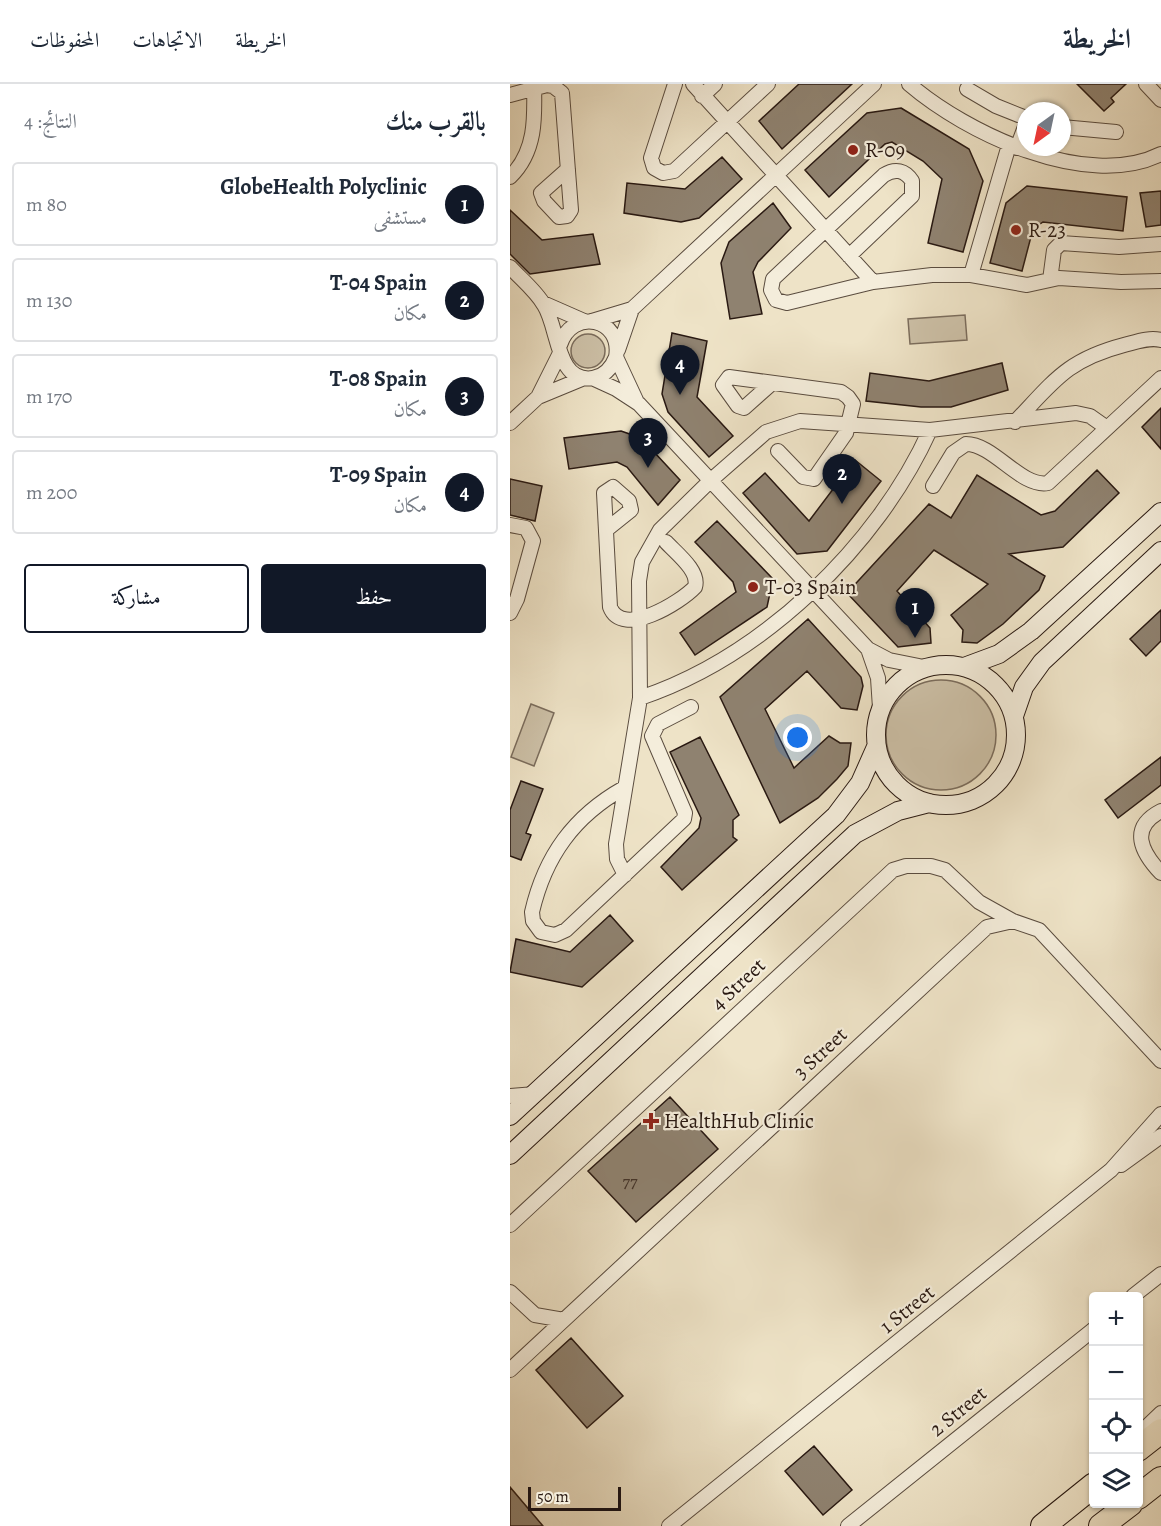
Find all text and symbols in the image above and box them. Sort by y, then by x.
text: الخريطة [1063,20,1131,58]
text: المحفوظات [30,26,99,54]
text: الاتجاهات [132,26,202,54]
text: الخريطة [235,26,286,54]
north arrow [1017,102,1071,156]
text: بالقرب منك [385,104,486,139]
text: النتائج: 4 [24,108,77,135]
place label: R-09 [865,136,905,164]
marker: R-09 [846,143,860,157]
text: GlobeHealth Polyclinic [220,172,427,202]
text: 80 m [26,191,67,218]
text: 1 [461,191,468,218]
text: مستشفى [374,204,427,231]
place label: R-23 [1028,216,1066,244]
marker: R-23 [1009,223,1023,237]
text: T-04 Spain [330,268,427,298]
text: 130 m [26,287,72,314]
text: 2 [460,287,469,314]
text: مكان [393,300,427,327]
pin: 4 [660,346,700,395]
text: T-08 Spain [330,364,427,394]
text: 170 m [26,383,73,410]
text: 3 [460,383,469,410]
text: مكان [393,396,427,423]
pin: 3 [628,418,668,468]
pin: 2 [822,454,862,504]
text: T-09 Spain [330,460,427,490]
text: 200 m [26,479,77,506]
text: 4 [460,479,469,506]
text: مكان [393,492,427,519]
button: مشاركة [24,564,249,633]
button: حفظ [261,564,486,633]
place label: T-03 Spain [765,573,857,601]
marker: T-03 Spain [746,580,760,594]
pin: 1 [896,588,934,638]
your location [783,723,812,752]
street label: 4 Street [705,951,771,1017]
street label: 3 Street [787,1021,853,1085]
place label: HealthHub Clinic [664,1107,814,1135]
marker: HealthHub Clinic [642,1112,660,1130]
house number: 77 [622,1169,638,1193]
street label: 1 Street [874,1278,940,1340]
map controls [1089,1292,1143,1508]
button: + [1089,1292,1143,1346]
button: − [1089,1346,1143,1400]
street label: 2 Street [924,1379,992,1443]
button: locate [1089,1400,1143,1454]
button: layers [1089,1454,1143,1508]
scale bar [528,1484,621,1512]
text: 50 m [537,1486,569,1508]

